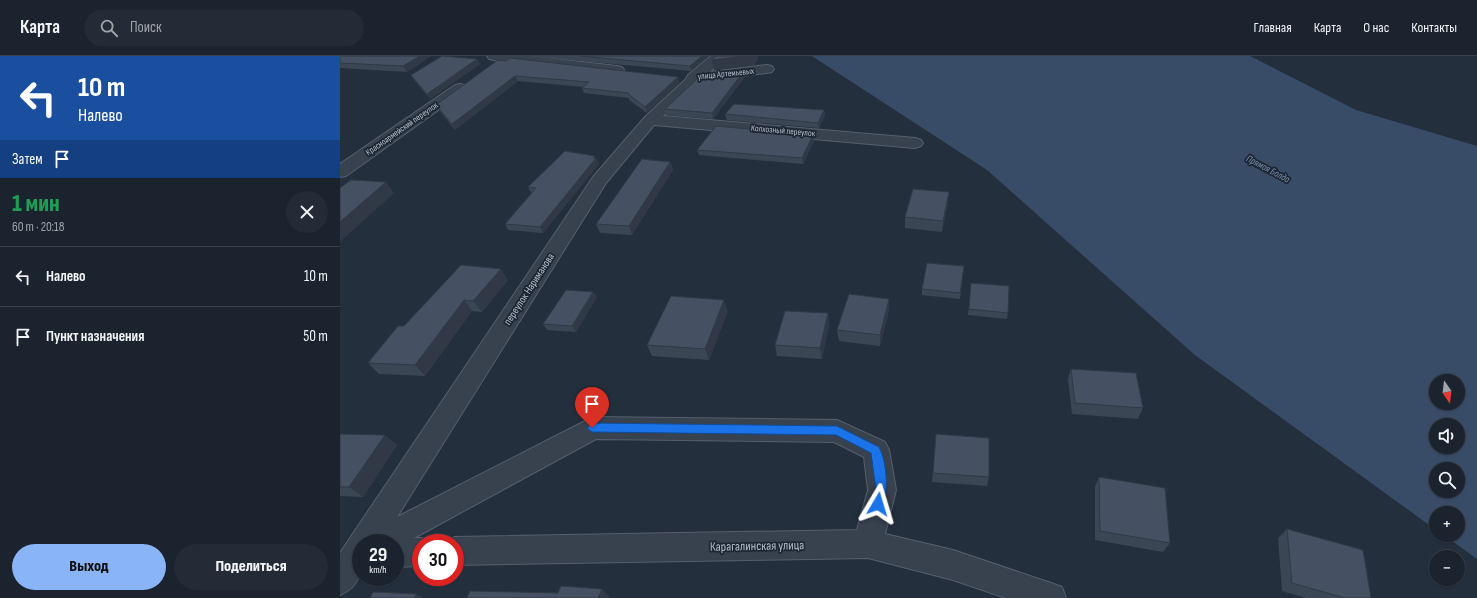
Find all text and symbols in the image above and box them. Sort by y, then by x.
search box [84,10,364,46]
text: Карта [20,16,60,39]
icon: search [98,17,120,39]
text: Поиск [130,18,162,37]
text: Главная [1254,19,1292,36]
text: Карта [1314,19,1341,36]
text: О нас [1363,19,1389,36]
text: Контакты [1411,19,1457,36]
street label: улица Артемьевых [697,66,755,82]
text: 10 m [78,71,125,104]
icon: left [12,72,64,124]
street label: Красноармейский переулок [364,100,441,158]
text: Налево [78,105,123,126]
street label: Колхозный переулок [750,123,816,139]
icon: arrive [51,148,73,170]
text: Затем [12,150,43,169]
water label: Прямая Болда [1244,153,1292,185]
text: 1 мин [12,189,60,218]
button: close [286,191,328,233]
text: 60 m · 20:18 [12,219,64,235]
street label: переулок Нариманова [501,251,557,327]
icon: left [12,266,34,288]
text: Налево [46,267,86,286]
text: 10 m [304,267,328,286]
icon: arrive [12,326,34,348]
text: Пункт назначения [46,327,144,346]
text: 50 m [303,327,328,346]
north arrow [1429,374,1465,410]
map controls [1429,374,1465,586]
pin [575,387,609,428]
icon: arrive [581,393,603,415]
button: sound [1429,418,1465,454]
button: search [1429,462,1465,498]
position arrow [857,483,899,525]
button: + [1429,506,1465,542]
speed limit sign: 30 [412,534,464,586]
street label: Карагалинская улица [710,537,804,555]
text: 29 [369,543,387,567]
button: Выход [12,544,166,590]
button: Поделиться [174,544,328,590]
button: − [1429,550,1465,586]
text: km/h [369,564,387,576]

